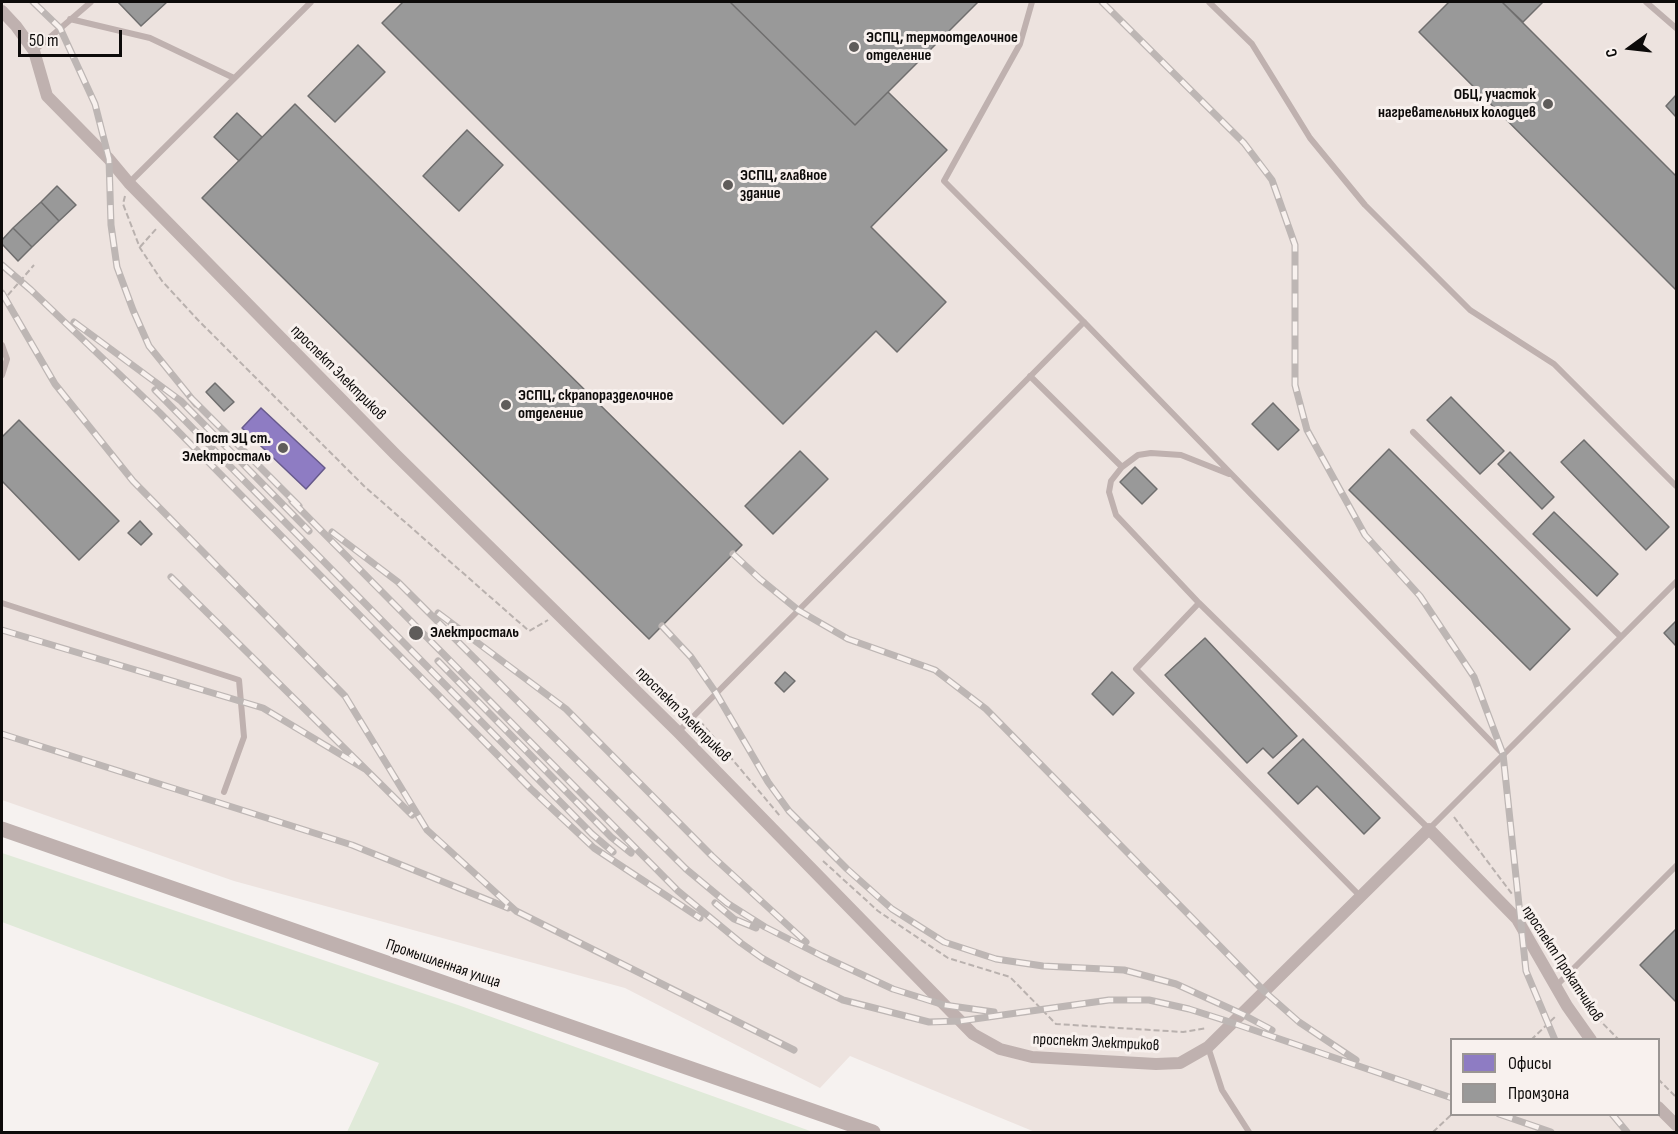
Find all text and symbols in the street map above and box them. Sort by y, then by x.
scale bar [21,18,124,56]
north arrow [1600,18,1660,78]
place label: ЭСПЦ, термоотделочное отделение [866,28,1018,66]
text: 50 m [29,30,59,51]
marker: ЭСПЦ, термоотделочное отделение [847,40,861,54]
text: С [1602,46,1622,59]
place label: ОБЦ, участок нагревательных колодцев [1378,85,1536,123]
marker: ОБЦ, участок нагревательных колодцев [1541,97,1555,111]
place label: ЭСПЦ, главное здание [740,166,827,204]
marker: ЭСПЦ, главное здание [721,178,735,192]
street label: проспект Электриков [286,321,390,425]
place label: ЭСПЦ, скрапоразделочное отделение [518,386,673,424]
marker: ЭСПЦ, скрапоразделочное отделение [499,398,513,412]
place label: Пост ЭЦ ст. Электросталь [182,429,271,467]
marker: Пост ЭЦ ст. Электросталь [276,441,290,455]
place label: Электросталь [430,623,519,643]
marker: Электросталь [407,624,425,642]
street label: проспект Электриков [631,663,735,767]
street label: проспект Прокатчиков [1517,902,1607,1026]
street label: Промышленная улица [383,935,503,993]
street label: проспект Электриков [1032,1030,1160,1056]
legend [1450,1038,1660,1116]
text: Офисы [1508,1053,1552,1074]
text: Промзона [1508,1083,1569,1104]

